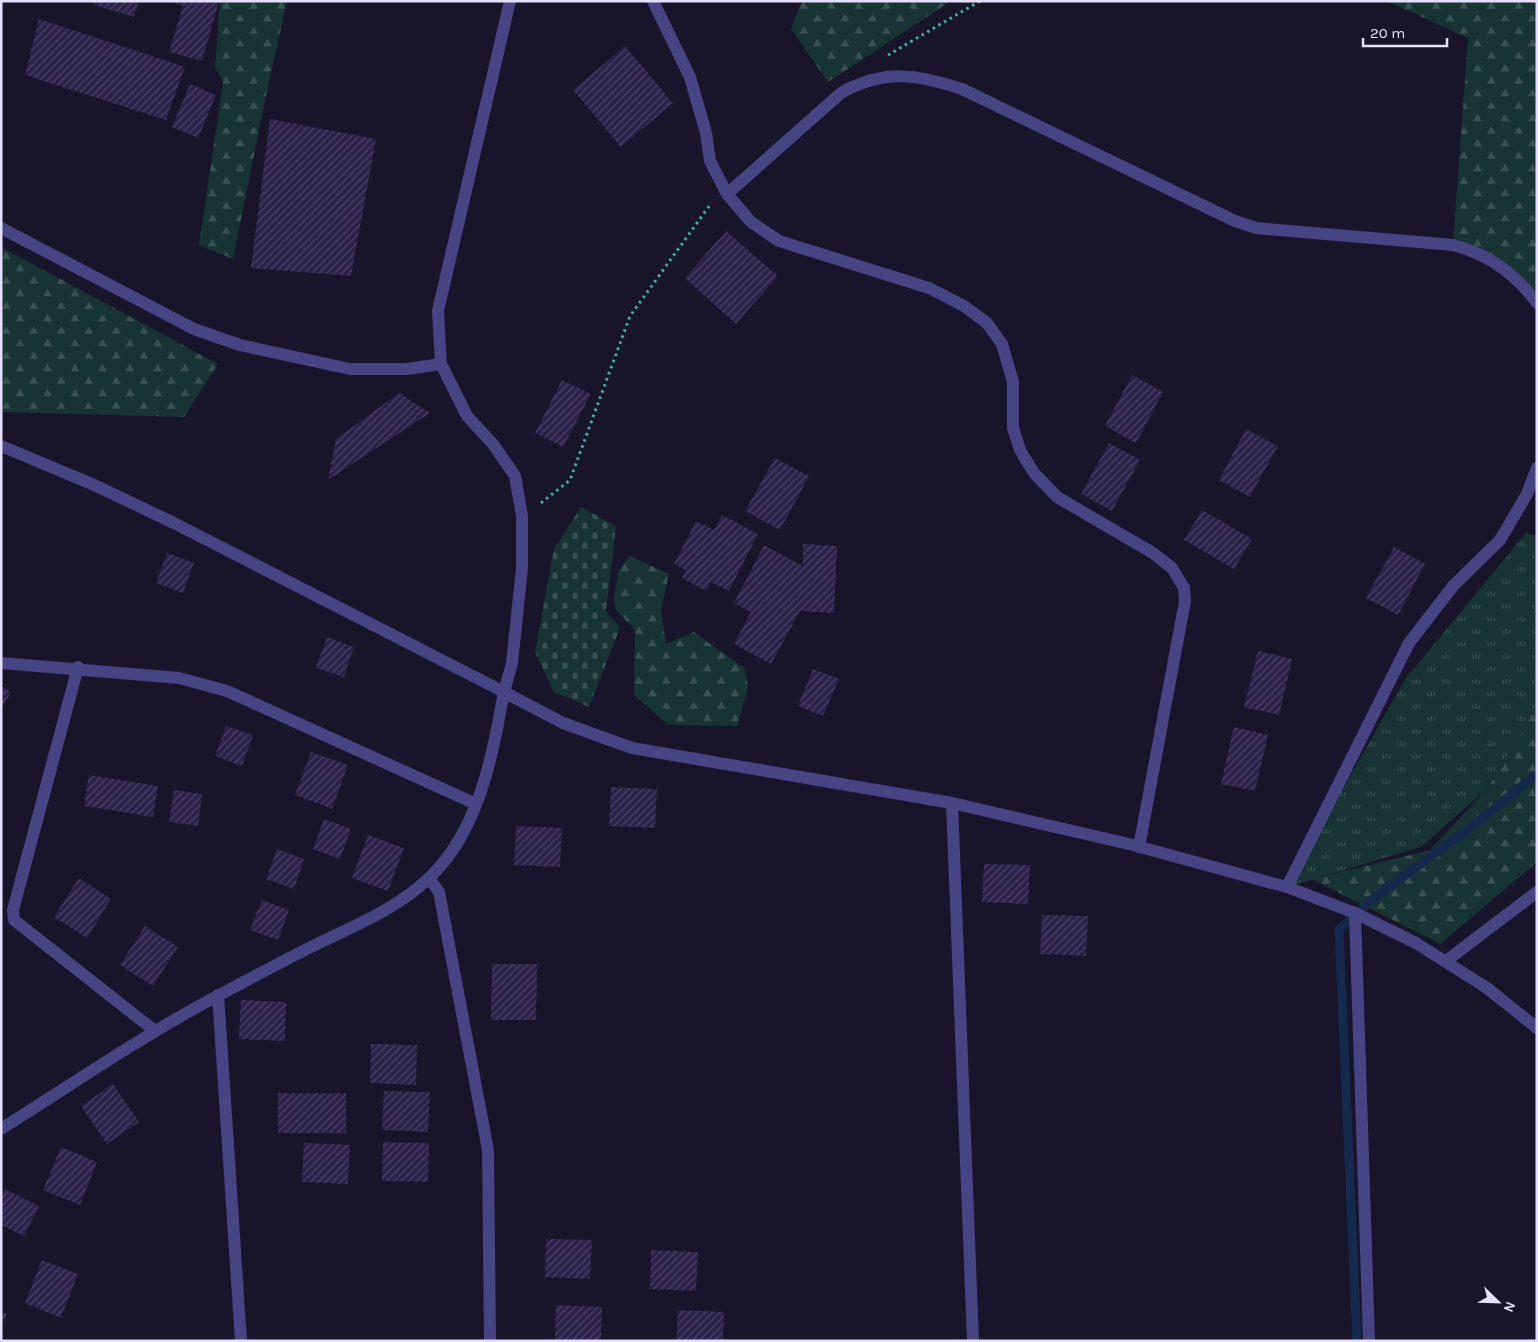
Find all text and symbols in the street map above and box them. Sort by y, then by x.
scale bar [1363,15,1447,47]
text: 20 m [1370,24,1405,42]
north arrow [1473,1277,1523,1327]
text: N [1500,1299,1519,1315]

